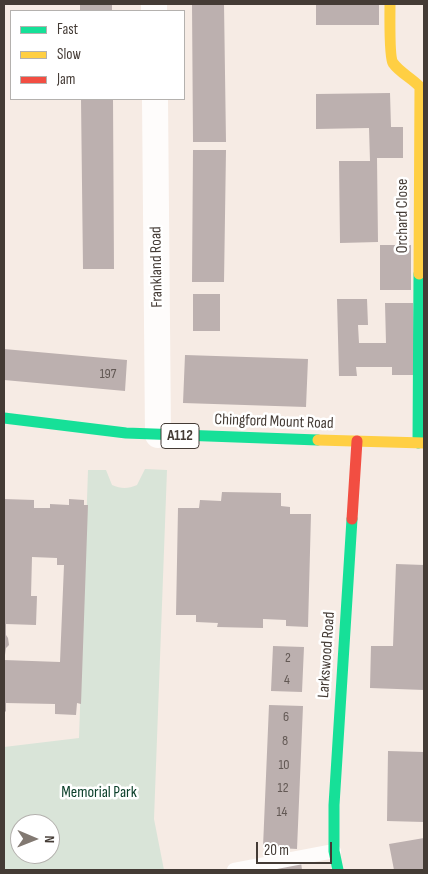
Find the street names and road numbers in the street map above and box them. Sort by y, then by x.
street label: Orchard Close [393,179,413,253]
street label: Frankland Road [147,226,167,308]
street label: Chingford Mount Road [214,410,334,434]
road number: A112 [161,424,199,448]
street label: Larkswood Road [314,611,340,699]

